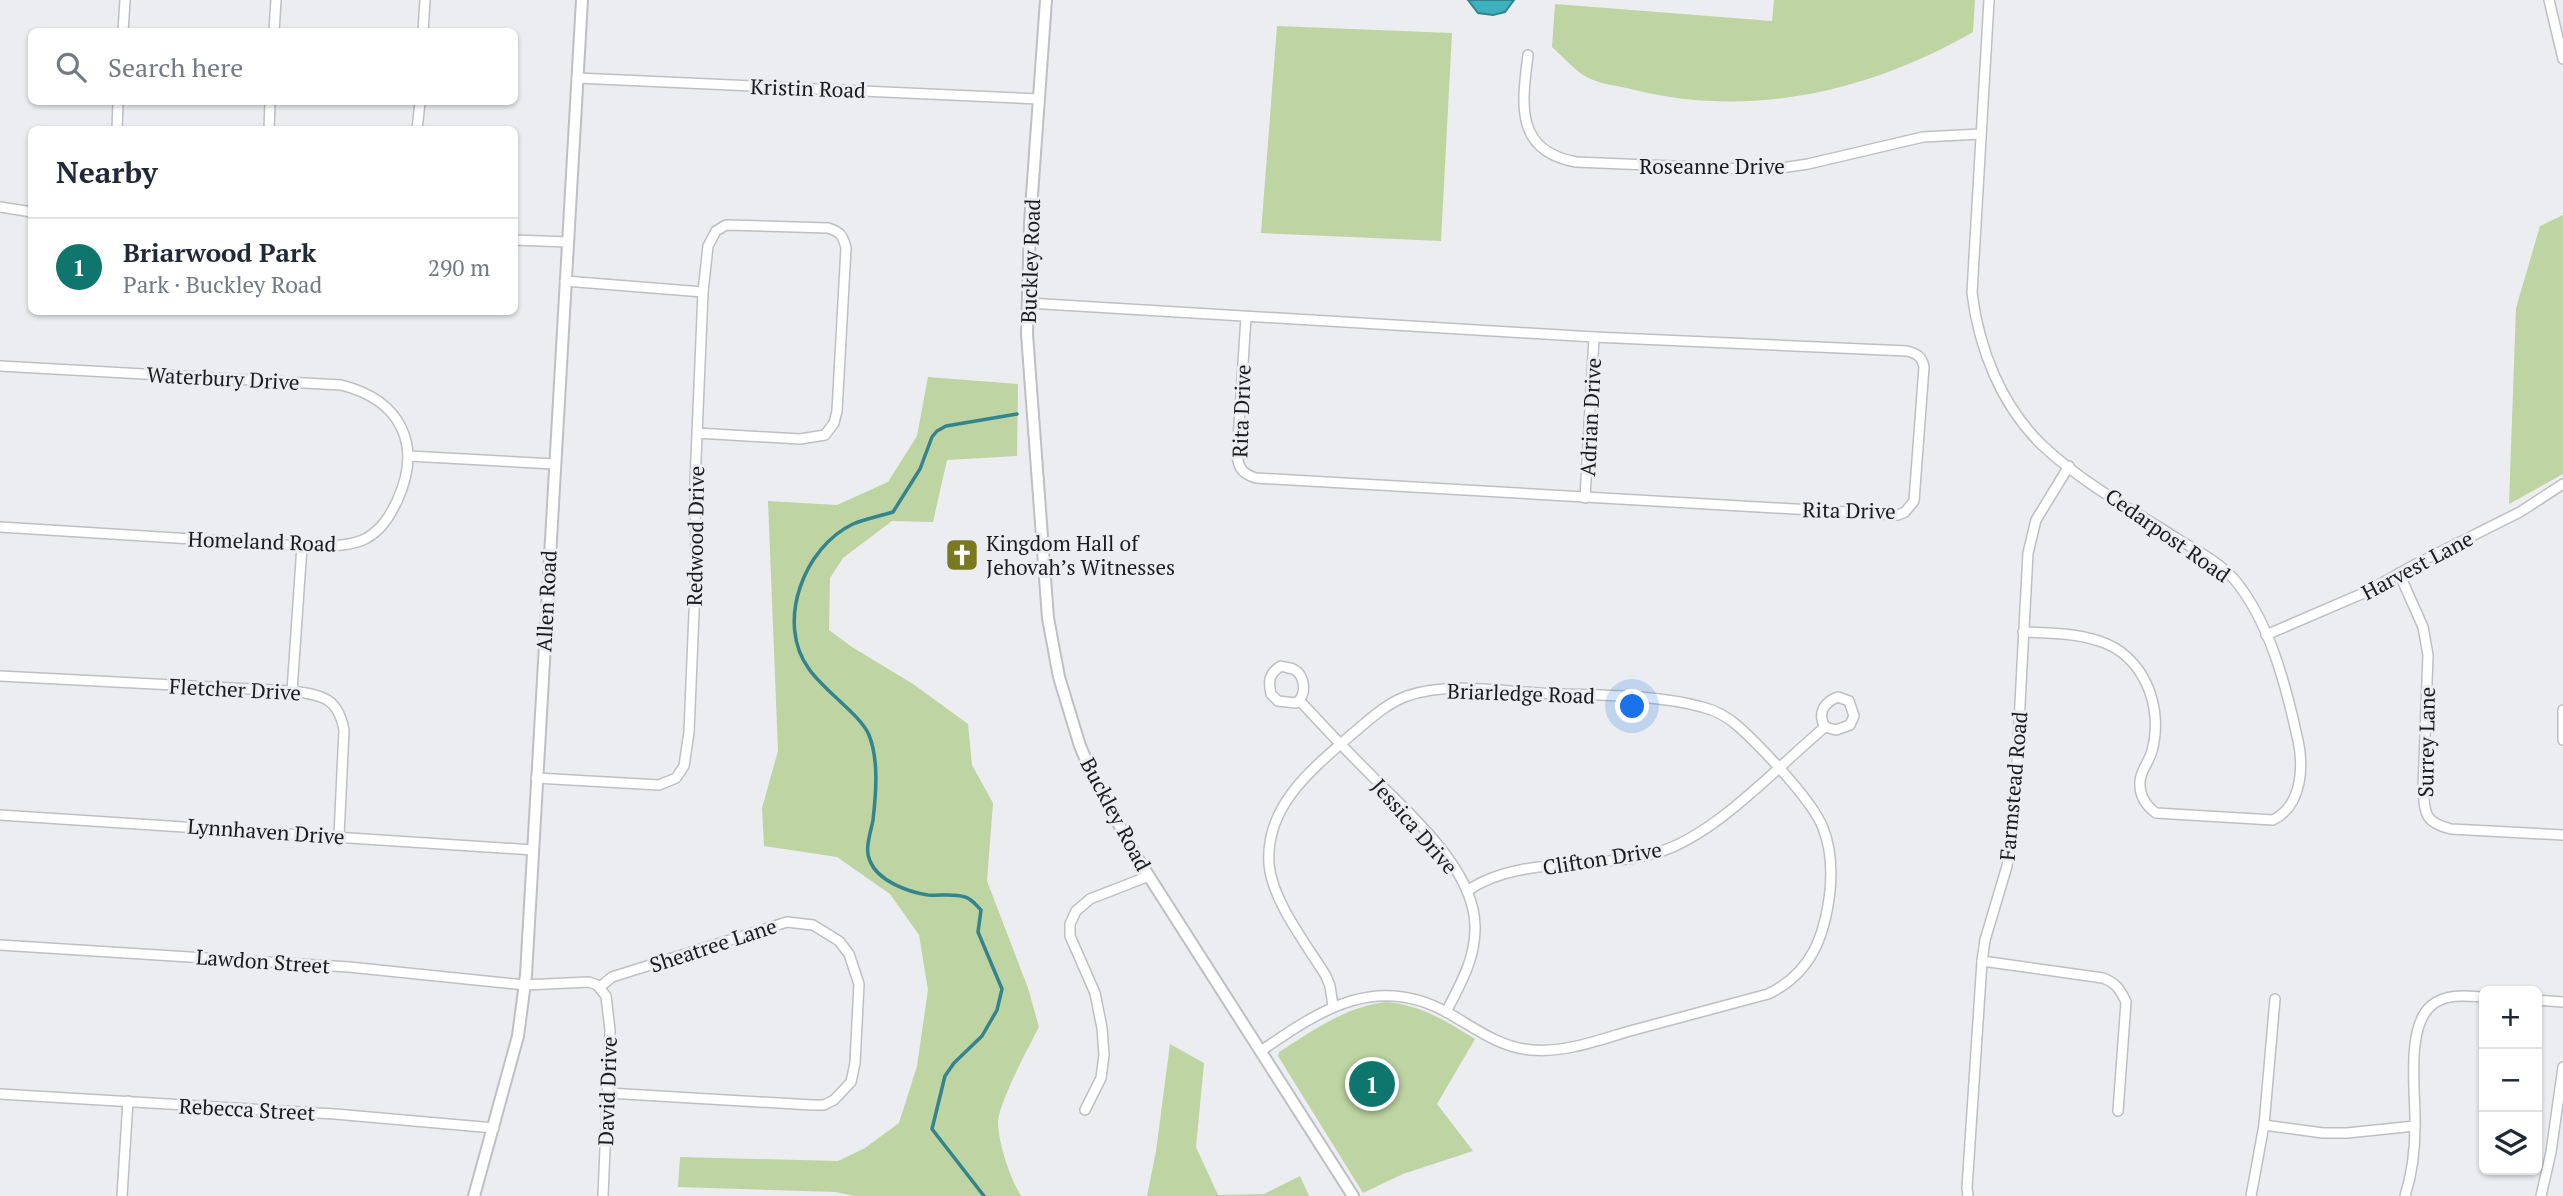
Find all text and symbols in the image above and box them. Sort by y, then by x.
search box [28,28,518,105]
icon: search [52,48,90,86]
text: Search here [108,50,243,84]
street label: Kristin Road [750,72,867,104]
text: Nearby [56,152,158,192]
street label: Roseanne Drive [1639,152,1785,180]
street label: Buckley Road [1014,198,1046,324]
text: Briarwood Park [123,235,316,269]
text: 1 [73,252,86,283]
text: 290 m [428,252,490,283]
text: Park · Buckley Road [123,269,322,300]
street label: Adrian Drive [1573,357,1607,477]
street label: Waterbury Drive [146,360,300,396]
street label: Rita Drive [1225,364,1257,458]
street label: Redwood Drive [680,466,710,606]
street label: Cedarpost Road [2100,482,2236,589]
street label: Rita Drive [1802,495,1896,525]
street label: Homeland Road [187,524,337,558]
street label: Harvest Lane [2356,524,2478,606]
place label: Kingdom Hall of Jehovah’s Witnesses [986,529,1175,581]
church icon: Kingdom Hall of Jehovah’s Witnesses [943,536,981,574]
street label: Allen Road [529,549,563,653]
street label: Fletcher Drive [168,672,302,706]
street label: Briarledge Road [1447,676,1596,710]
street label: Surrey Lane [2411,687,2441,797]
your location [1615,689,1649,723]
street label: Farmstead Road [1993,710,2034,862]
street label: Buckley Road [1074,752,1158,876]
street label: Jessica Drive [1366,772,1464,880]
street label: Lynnhaven Drive [186,812,346,850]
street label: Clifton Drive [1540,835,1664,881]
street label: Sheatree Lane [646,911,780,979]
street label: Lawdon Street [195,942,331,980]
map controls [2479,986,2542,1175]
button: + [2479,986,2542,1049]
street label: David Drive [591,1036,623,1146]
button: − [2479,1049,2542,1112]
pin: 1 [1349,1058,1395,1110]
street label: Rebecca Street [178,1091,316,1127]
button: layers [2479,1112,2542,1175]

